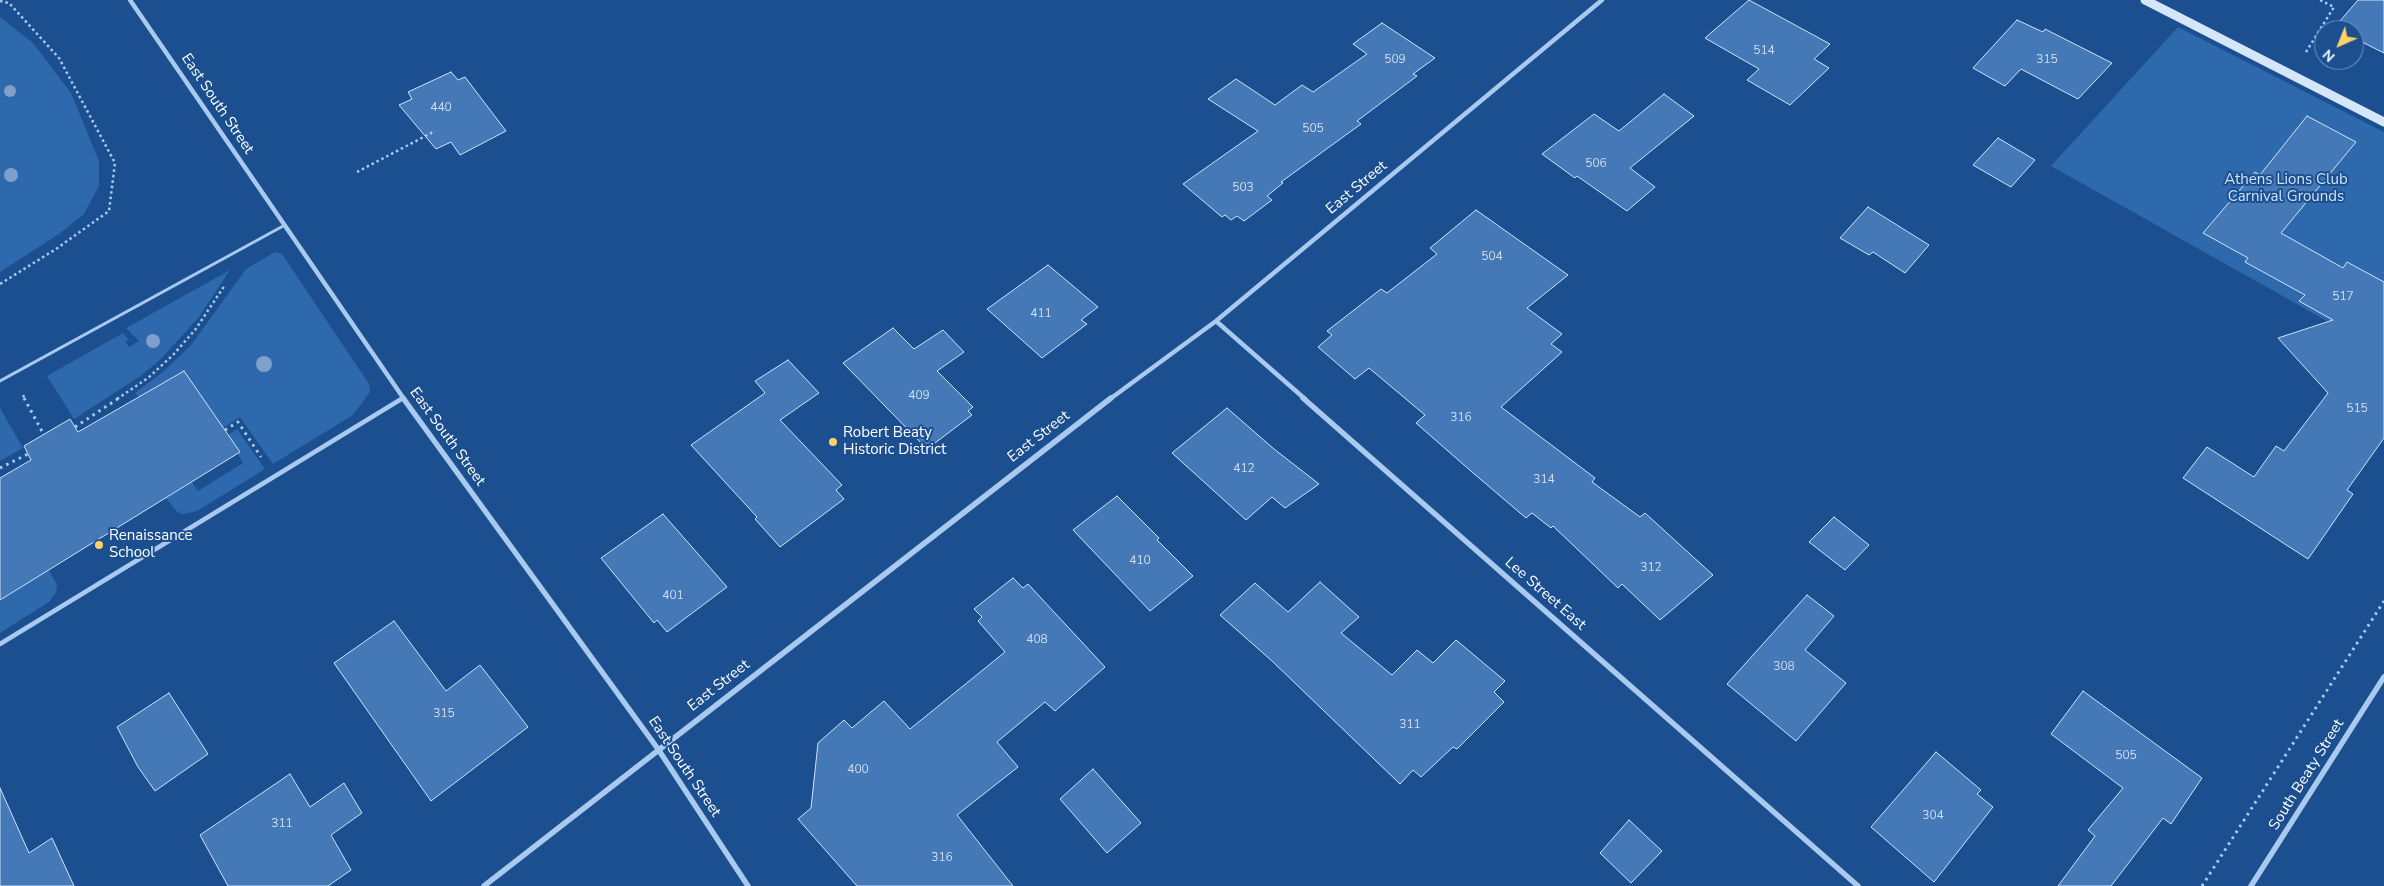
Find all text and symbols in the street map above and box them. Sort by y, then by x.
north arrow [2314,20,2364,70]
house number: 514 [1753,44,1775,58]
text: N [2319,45,2339,66]
street label: East South Street [177,50,257,158]
house number: 509 [1384,53,1406,67]
house number: 315 [2036,53,2058,67]
house number: 440 [430,101,452,115]
house number: 505 [1302,122,1324,136]
street label: East Street [1323,157,1391,219]
house number: 506 [1585,157,1607,171]
park label: Athens Lions Club Carnival Grounds [2224,171,2348,206]
house number: 503 [1232,181,1254,195]
house number: 504 [1481,250,1503,264]
house number: 517 [2332,290,2354,304]
house number: 411 [1030,307,1052,321]
street label: East South Street [405,384,489,490]
house number: 409 [908,389,930,403]
house number: 515 [2346,402,2368,416]
street label: East Street [1004,407,1074,467]
house number: 316 [1450,411,1472,425]
place label: Robert Beaty Historic District [843,424,946,459]
marker: Robert Beaty Historic District [827,436,839,448]
house number: 412 [1233,462,1255,476]
house number: 314 [1533,473,1555,487]
place label: Renaissance School [109,527,192,562]
marker: Renaissance School [93,539,105,551]
house number: 410 [1129,554,1151,568]
street label: Lee Street East [1501,554,1589,634]
house number: 312 [1640,561,1662,575]
house number: 401 [662,589,684,603]
house number: 408 [1026,633,1048,647]
street label: East Street [684,656,754,716]
house number: 308 [1773,660,1795,674]
house number: 315 [433,707,455,721]
street label: East South Street [644,713,724,821]
street label: South Beaty Street [2266,716,2348,834]
house number: 311 [1399,718,1421,732]
house number: 505 [2115,749,2137,763]
house number: 400 [847,763,869,777]
house number: 304 [1922,809,1944,823]
house number: 311 [271,817,293,831]
house number: 316 [931,851,953,865]

